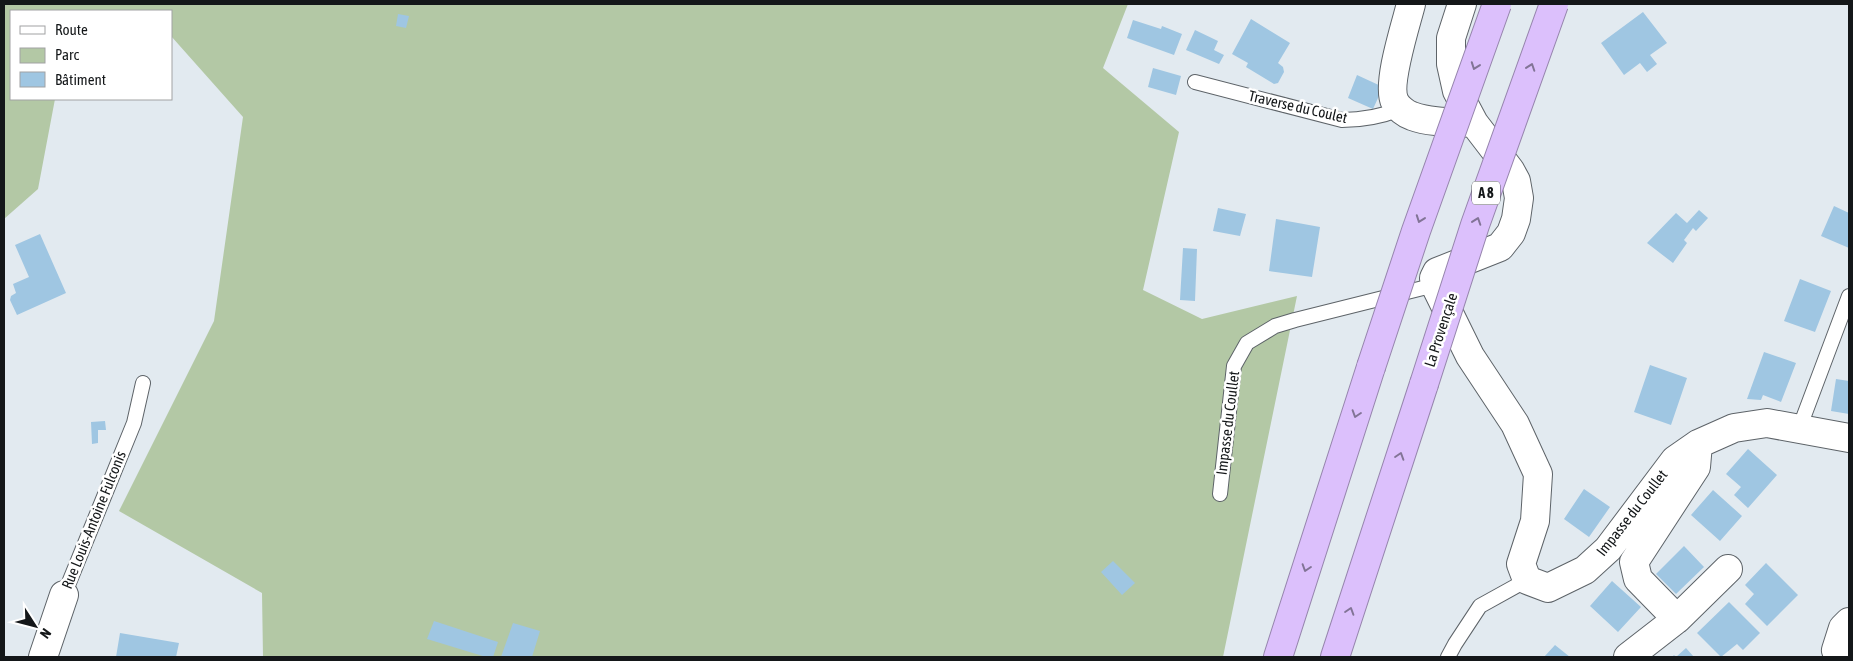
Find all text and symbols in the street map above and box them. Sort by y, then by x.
legend [10,10,172,100]
text: Route [55,21,88,38]
text: Parc [55,46,79,63]
one-way arrow [1471,61,1481,70]
one-way arrow [1525,64,1535,72]
text: Bâtiment [55,71,106,88]
street label: Traverse du Coulet [1247,87,1349,126]
road number: A 8 [1472,182,1500,204]
one-way arrow [1416,215,1426,223]
one-way arrow [1471,217,1481,225]
street label: La Provençale [1421,291,1461,369]
street label: Impasse du Coullet [1213,370,1242,476]
one-way arrow [1351,409,1361,417]
street label: Rue Louis-Antoine Fulconis [58,448,129,591]
one-way arrow [1394,453,1404,461]
street label: Impasse du Coullet [1593,466,1670,559]
one-way arrow [1302,564,1312,572]
north arrow [10,601,60,651]
one-way arrow [1344,607,1354,616]
text: N [37,626,54,642]

